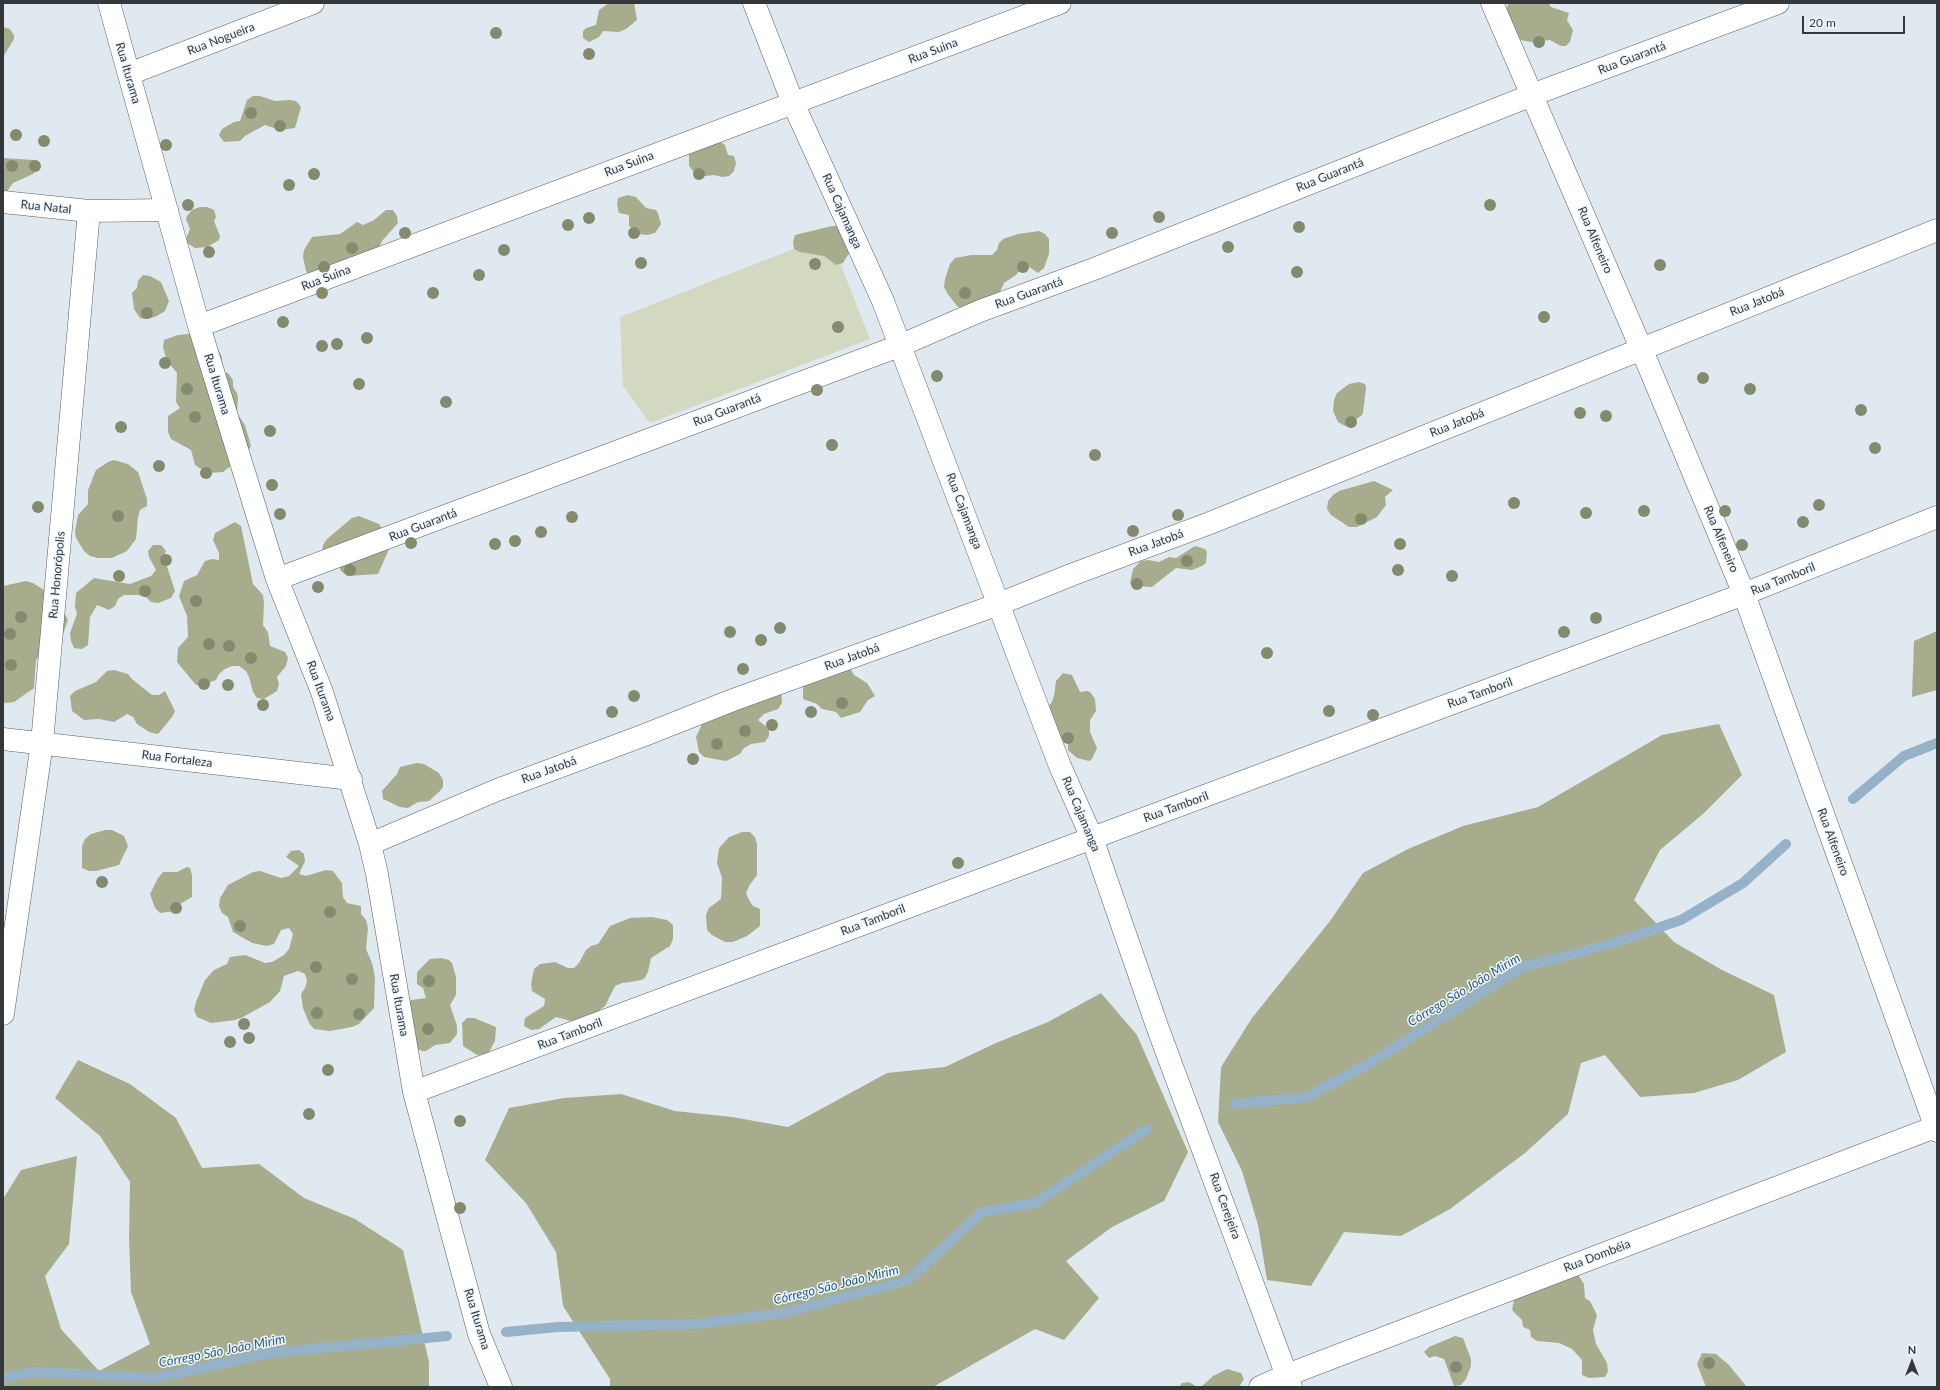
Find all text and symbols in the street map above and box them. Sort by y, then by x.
scale bar [1804,8,1907,34]
text: 20 m [1809,15,1836,30]
street label: Rua Nogueira [185,20,257,58]
street label: Rua Suina [906,35,960,67]
street label: Rua Guarantá [1596,38,1668,78]
street label: Rua Iturama [112,41,144,105]
street label: Rua Suina [602,148,656,180]
street label: Rua Guarantá [1294,155,1366,195]
street label: Rua Cajamanga [819,171,865,251]
street label: Rua Natal [20,197,72,217]
street label: Rua Alfeneiro [1574,204,1616,276]
street label: Rua Suina [299,262,353,294]
street label: Rua Guarantá [993,274,1065,312]
street label: Rua Jatobá [1728,285,1786,319]
street label: Rua Iturama [201,352,233,416]
street label: Rua Guarantá [691,390,763,430]
street label: Rua Jatobá [1428,406,1486,440]
street label: Rua Cajamanga [943,471,985,551]
street label: Rua Alfeneiro [1700,503,1742,575]
street label: Rua Guarantá [387,505,459,545]
street label: Rua Jatobá [1127,526,1185,560]
street label: Rua Honorópolis [46,531,68,619]
street label: Rua Tamboril [1749,560,1817,598]
street label: Rua Jatobá [823,640,881,674]
street label: Rua Iturama [303,659,339,723]
street label: Rua Tamboril [1446,675,1514,711]
street label: Rua Fortaleza [141,748,213,770]
street label: Rua Jatobá [520,753,578,787]
street label: Rua Cajamanga [1059,774,1103,854]
street label: Rua Tamboril [1142,789,1210,825]
street label: Rua Alfeneiro [1814,806,1852,878]
street label: Rua Tamboril [839,901,907,939]
water label: Córrego São João Mirim [1405,950,1523,1030]
street label: Rua Iturama [386,973,412,1037]
street label: Rua Tamboril [536,1015,604,1053]
street label: Rua Cerejeira [1206,1171,1244,1241]
street label: Rua Dombéia [1561,1237,1633,1275]
water label: Córrego São João Mirim [772,1262,900,1308]
street label: Rua Iturama [461,1287,493,1351]
water label: Córrego São João Mirim [157,1331,287,1371]
north arrow [1892,1342,1932,1382]
text: N [1908,1343,1916,1356]

